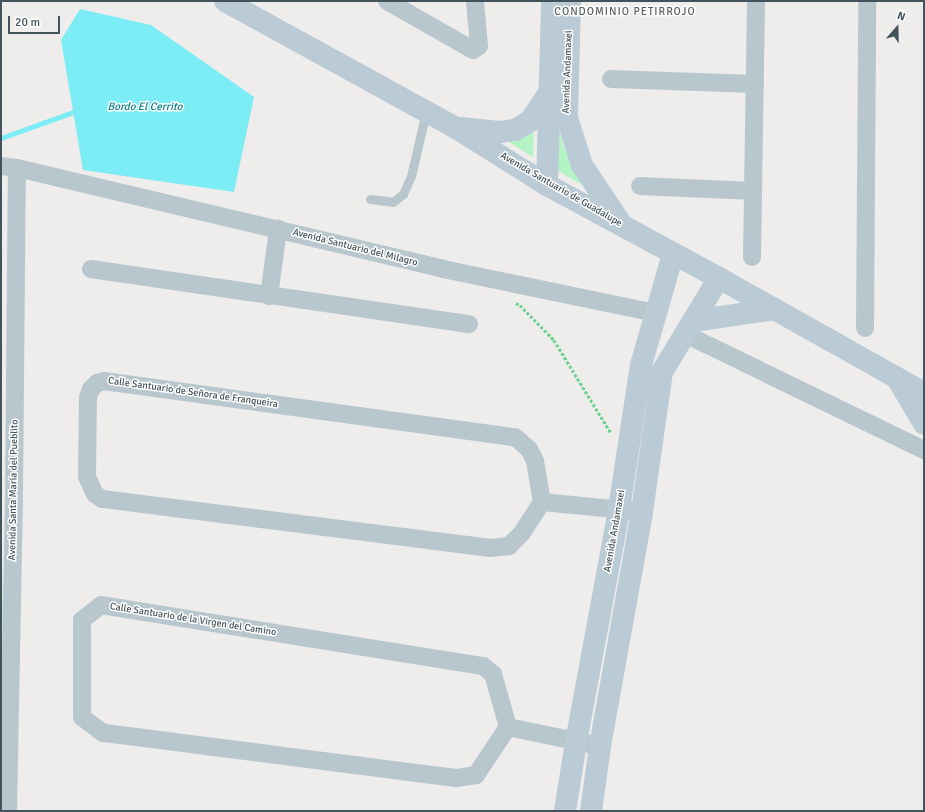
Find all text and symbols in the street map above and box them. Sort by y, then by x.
district label: CONDOMINIO PETIRROJO [554,5,696,19]
scale bar [10,8,62,34]
north arrow [877,8,917,48]
text: N [895,9,907,24]
text: 20 m [15,15,40,30]
street label: Avenida Andamaxei [561,30,575,114]
water label: Bordo El Cerrito [108,100,182,114]
street label: Avenida Santuario de Guadalupe [498,150,624,230]
street label: Avenida Santuario del Milagro [291,227,419,269]
street label: Calle Santuario de Señora de Franqueira [107,375,279,411]
street label: Avenida Santa María del Pueblito [7,420,21,560]
street label: Avenida Andamaxei [602,489,628,573]
street label: Calle Santuario de la Virgen del Camino [109,601,277,639]

